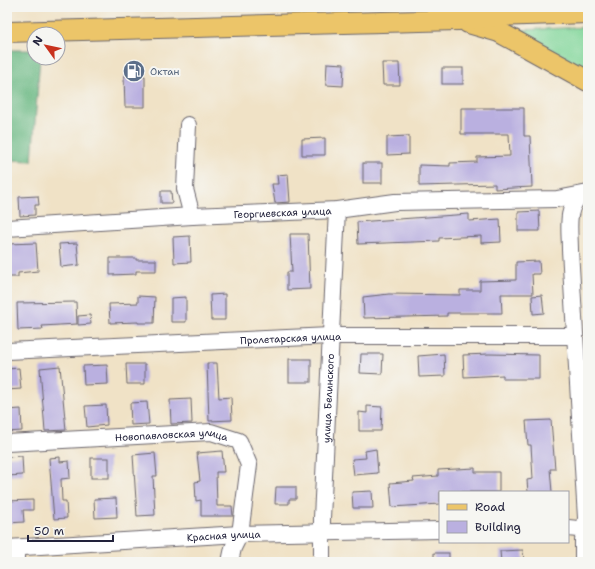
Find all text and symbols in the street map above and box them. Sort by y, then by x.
north arrow [26,26,66,66]
text: N [29,33,47,49]
fuel station icon: Октан [121,58,147,84]
place label: Октан [150,65,179,78]
street label: Георгиевская улица [233,204,333,221]
street label: Пролетарская улица [240,330,342,347]
street label: улица Белинского [320,353,337,443]
street label: Новопавловская улица [114,426,230,444]
legend [439,491,569,543]
text: Road [475,499,506,515]
scale bar [28,517,113,543]
text: Building [475,519,521,535]
text: 50 m [34,523,64,539]
street label: Красная улица [186,528,262,544]

